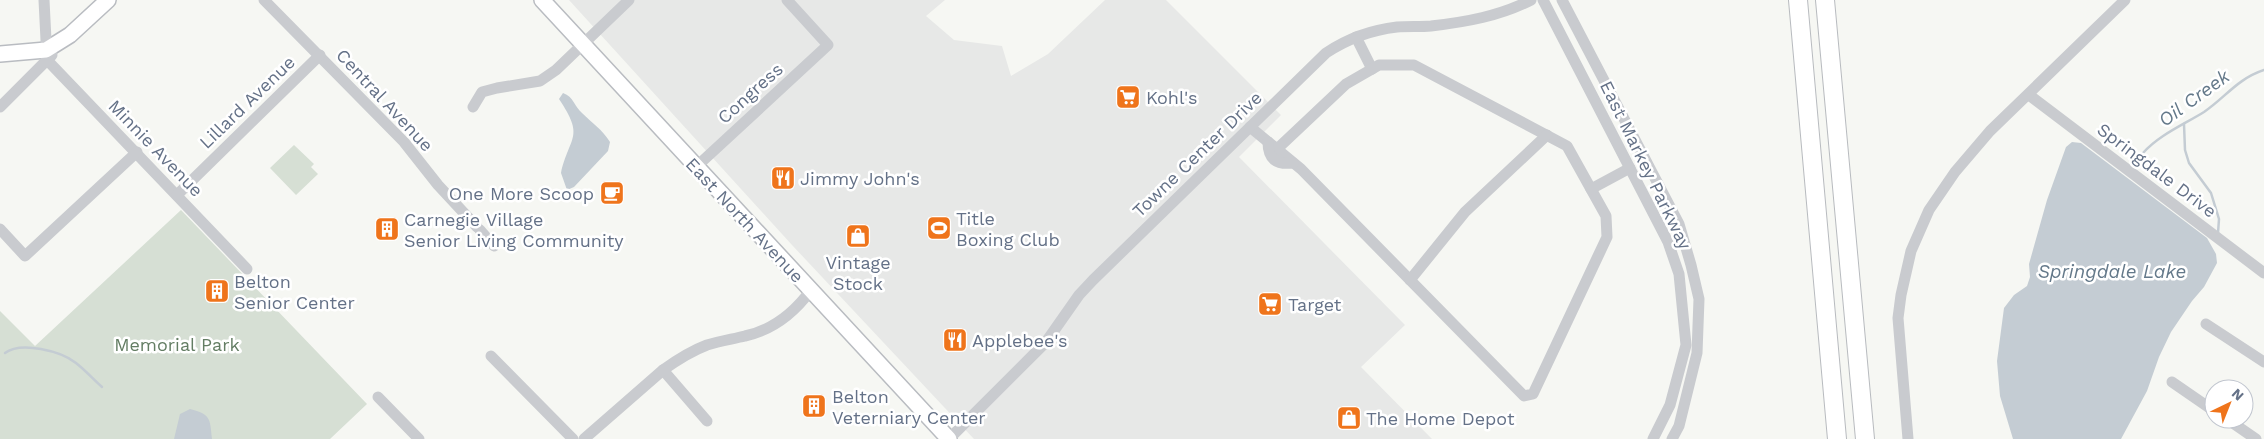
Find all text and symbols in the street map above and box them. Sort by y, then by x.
street label: Central Avenue [332,44,438,156]
street label: Lillard Avenue [195,51,299,153]
street label: Congress [713,58,787,128]
water label: Oil Creek [2154,64,2235,131]
street label: East Markey Parkway [1596,77,1696,253]
supermarket icon: Kohl's [1115,84,1141,110]
street label: Towne Center Drive [1128,87,1266,221]
place label: Kohl's [1146,87,1198,108]
street label: Minnie Avenue [104,95,208,201]
street label: Springdale Drive [2093,118,2221,222]
street label: East North Avenue [682,153,808,287]
restaurant icon: Jimmy John's [770,165,796,191]
place label: Jimmy John's [800,168,920,189]
cafe icon: One More Scoop [599,180,625,206]
place label: One More Scoop [449,183,594,204]
place label: Title Boxing Club [956,208,1060,250]
place label: Carnegie Village Senior Living Community [404,209,624,251]
sports icon: Title Boxing Club [926,215,952,241]
building icon: Carnegie Village Senior Living Community [374,216,400,242]
shop icon: Vintage Stock [845,223,871,249]
place label: Vintage Stock [825,252,891,294]
water label: Springdale Lake [2038,260,2186,283]
place label: Belton Senior Center [234,271,355,313]
building icon: Belton Senior Center [204,278,230,304]
supermarket icon: Target [1257,291,1283,317]
place label: Target [1288,294,1342,315]
restaurant icon: Applebee's [942,327,968,353]
place label: Applebee's [972,330,1068,351]
park label: Memorial Park [114,334,240,355]
north arrow [2204,379,2254,429]
text: N [2229,385,2247,404]
place label: Belton Veterniary Center [832,386,986,428]
building icon: Belton Veterniary Center [801,393,827,419]
shop icon: The Home Depot [1336,405,1362,431]
place label: The Home Depot [1366,408,1515,429]

